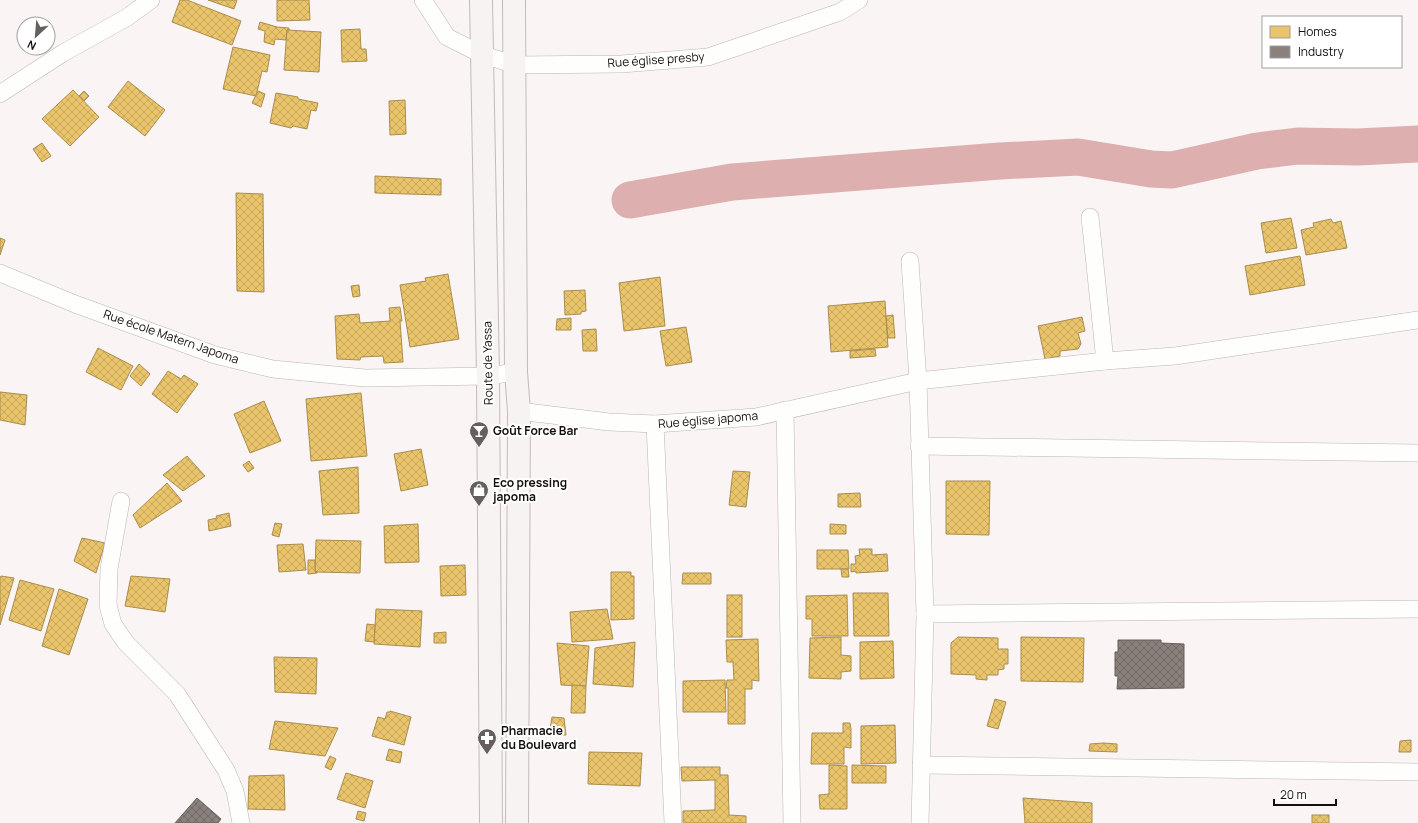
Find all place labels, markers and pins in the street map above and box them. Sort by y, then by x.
bar icon: Goût Force Bar [468,420,490,448]
place label: Goût Force Bar [493,422,578,439]
place label: Eco pressing japoma [492,474,567,505]
shop icon: Eco pressing japoma [468,479,490,507]
place label: Pharmacie du Boulevard [501,722,576,753]
pharmacy icon: Pharmacie du Boulevard [476,727,498,755]

